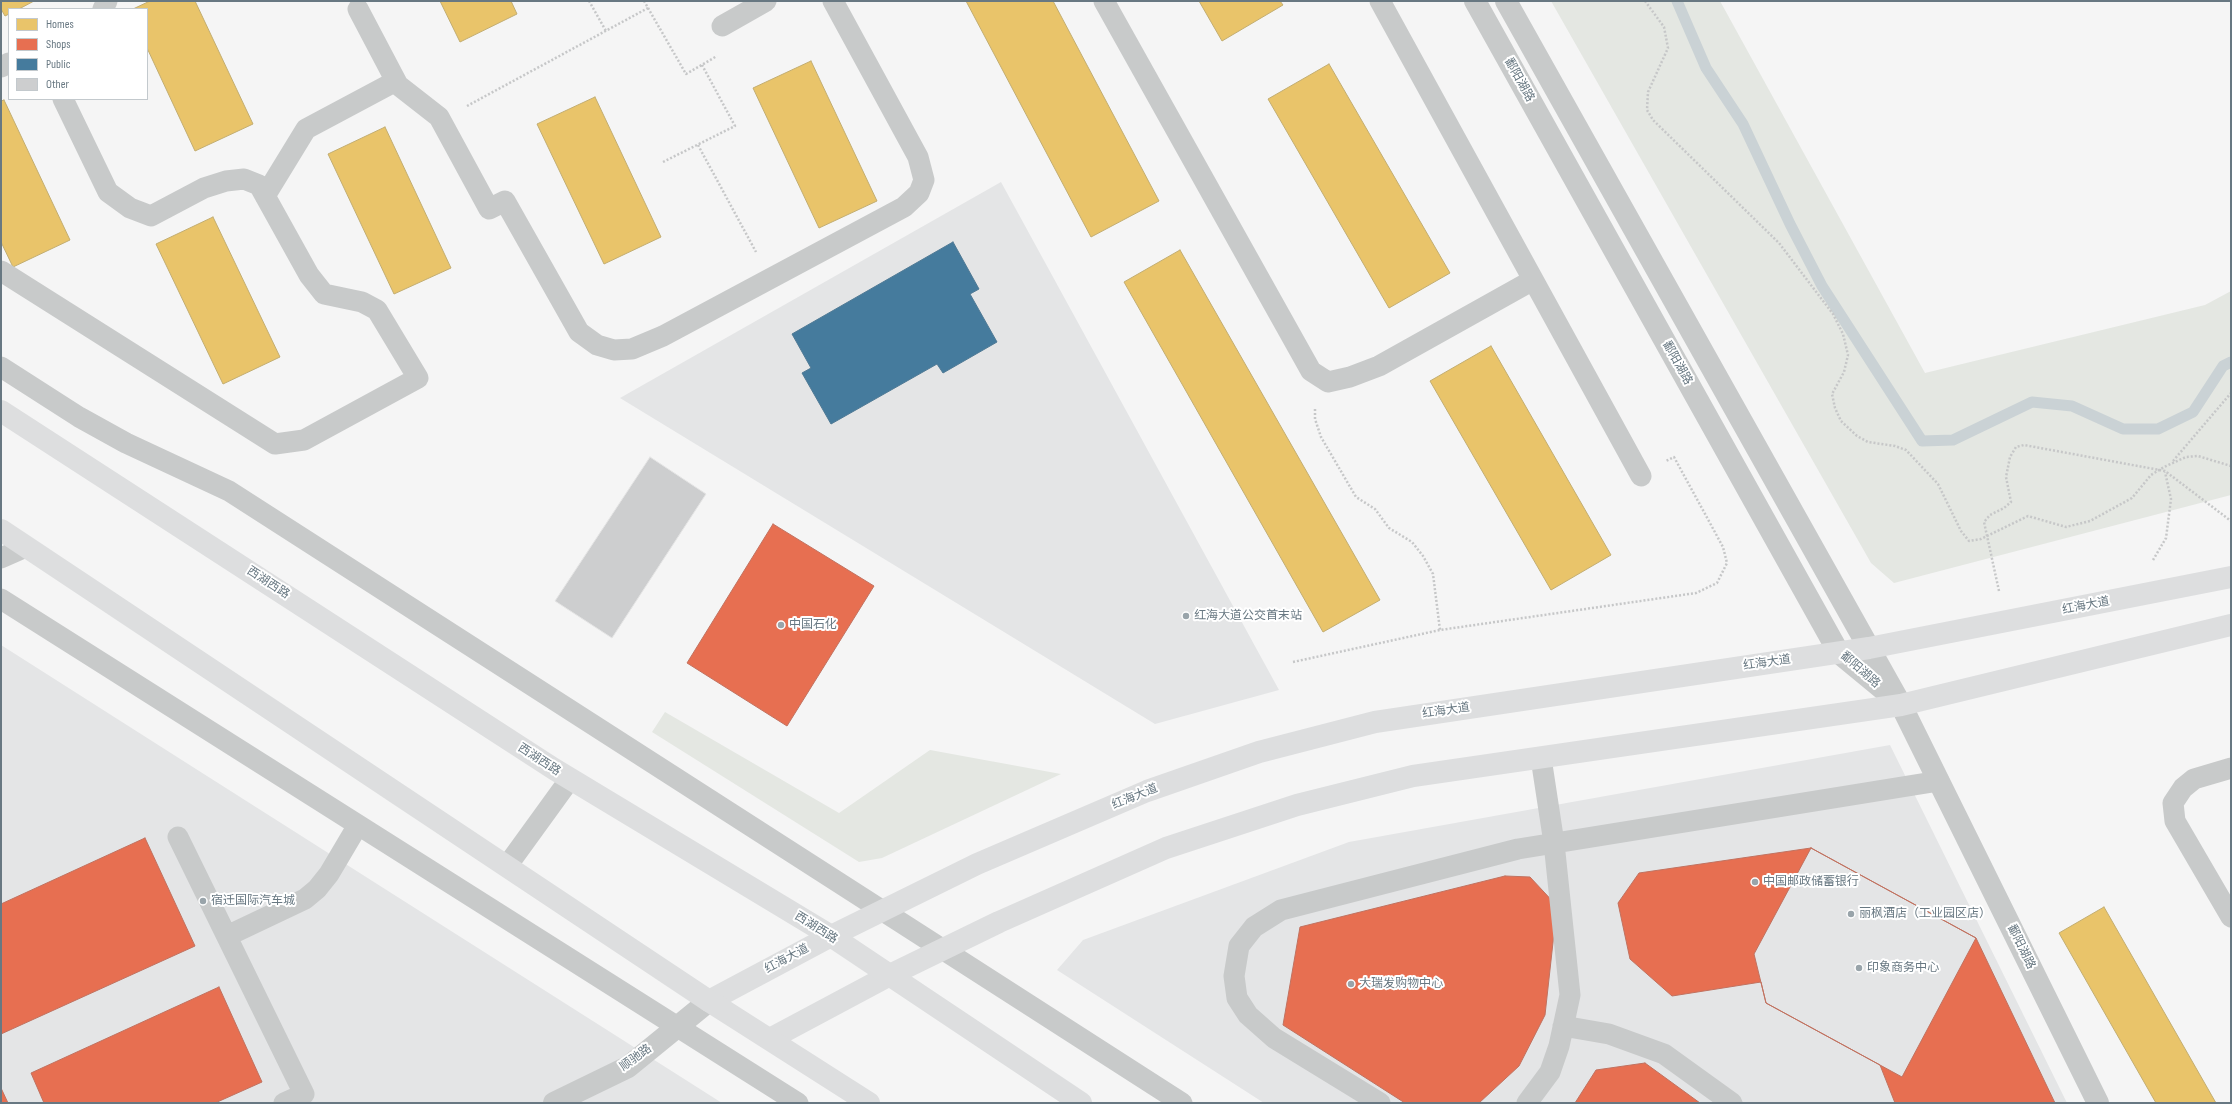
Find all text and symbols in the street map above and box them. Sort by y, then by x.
legend [8,8,148,100]
text: Homes [46,17,74,32]
text: Shops [46,37,71,52]
street label: 鄱阳湖路 [1501,56,1537,104]
text: Public [46,57,71,72]
text: Other [46,77,69,92]
street label: 鄱阳湖路 [1659,339,1695,387]
street label: 西湖西路 [244,564,292,602]
street label: 红海大道 [2061,594,2111,618]
place label: 红海大道公交首末站 [1194,609,1302,623]
marker: 红海大道公交首末站 [1181,611,1191,621]
place label: 中国石化 [789,618,837,632]
marker: 中国石化 [776,620,786,630]
street label: 鄱阳湖路 [1837,649,1883,691]
street label: 红海大道 [1742,653,1792,673]
street label: 红海大道 [1421,701,1471,721]
street label: 西湖西路 [515,741,563,779]
street label: 红海大道 [1110,781,1160,813]
place label: 中国邮政储蓄银行 [1763,875,1859,889]
marker: 中国邮政储蓄银行 [1750,877,1760,887]
place label: 宿迁国际汽车城 [211,894,295,908]
marker: 宿迁国际汽车城 [198,896,208,906]
place label: 丽枫酒店（工业园区店） [1859,907,1991,921]
street label: 西湖西路 [792,909,840,947]
marker: 丽枫酒店（工业园区店） [1846,909,1856,919]
street label: 鄱阳湖路 [2004,922,2038,972]
street label: 红海大道 [762,941,812,977]
place label: 印象商务中心 [1867,961,1939,975]
marker: 印象商务中心 [1854,963,1864,973]
place label: 大瑞发购物中心 [1359,977,1443,991]
marker: 大瑞发购物中心 [1346,979,1356,989]
street label: 顺驰路 [617,1042,655,1074]

